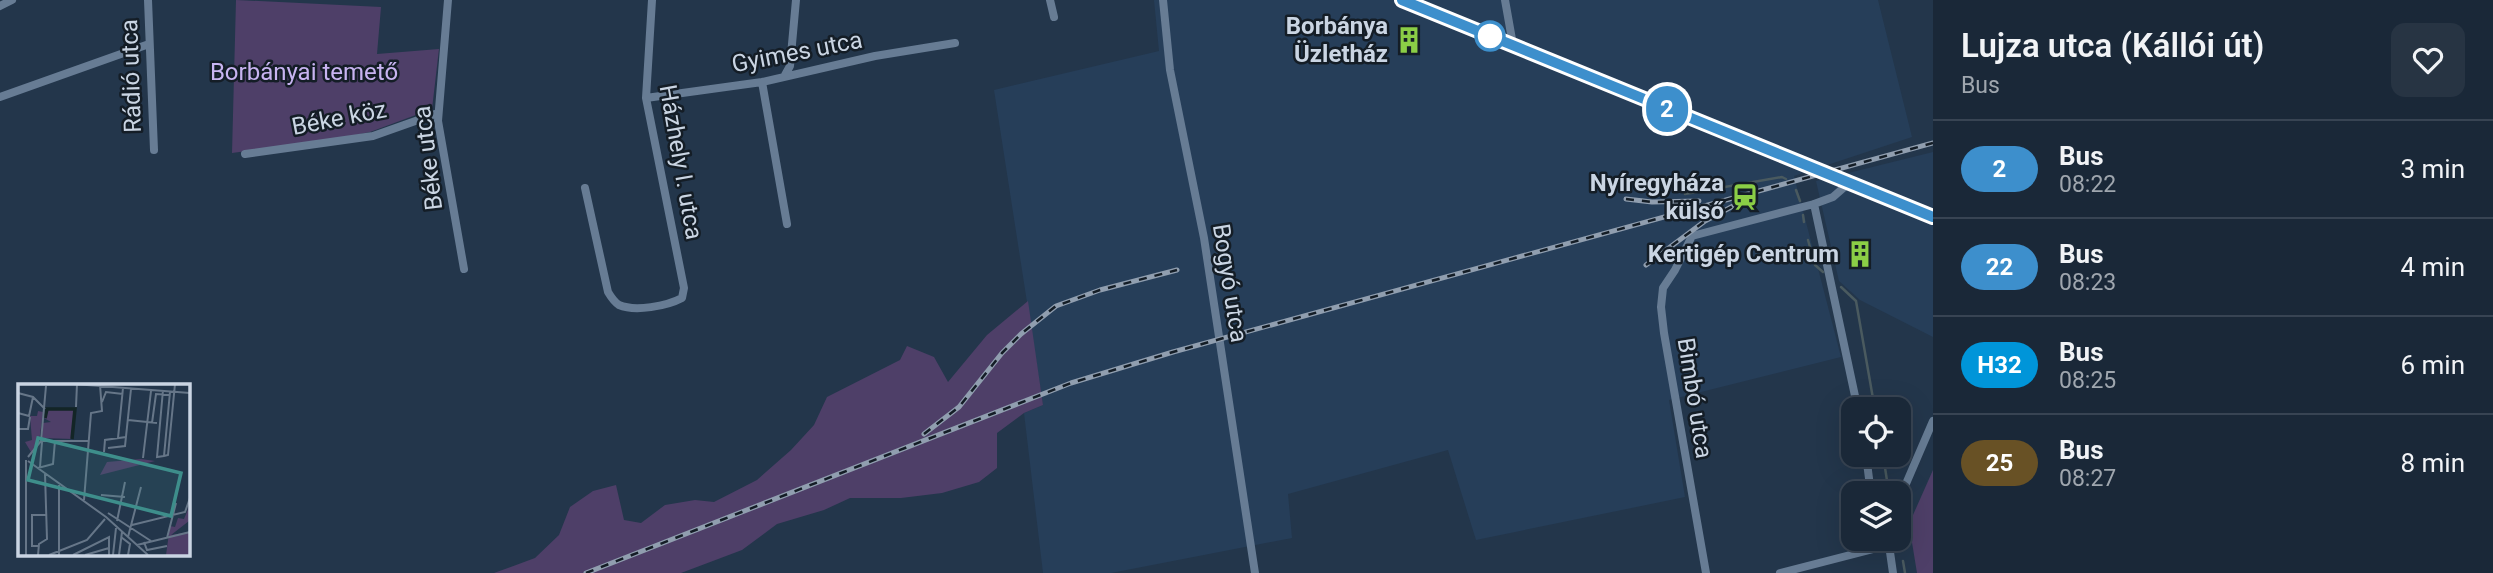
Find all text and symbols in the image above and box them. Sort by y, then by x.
place label: Borbánya Üzletház [1286,12,1388,68]
street label: Rádió utca [115,19,147,133]
unlabelled marker [1475,21,1505,51]
button: heart [2391,23,2465,97]
building icon: Borbánya Üzletház [1394,25,1424,55]
street label: Gyimes utca [729,26,865,78]
text: Lujza utca (Kállói út) [1961,26,2264,65]
park label: Borbányai temető [210,58,398,86]
text: Bus [1961,72,2000,99]
street label: Házhely I. utca [654,82,708,242]
line badge: 2 [1644,86,1690,132]
street label: Béke köz [289,95,389,141]
text: 2 [1660,95,1674,123]
street label: Béke utca [408,104,448,212]
text: Bus [2059,141,2104,171]
text: 3 min [2400,154,2465,184]
text: 2 [1993,155,2006,183]
place label: Nyíregyháza külső [1590,169,1724,225]
text: 08:22 [2059,171,2116,198]
station icon: Nyíregyháza külső [1730,182,1760,212]
street label: Bogyó utca [1207,222,1253,344]
building icon: Kertigép Centrum [1845,239,1875,269]
text: Bus [2059,239,2104,269]
place label: Kertigép Centrum [1648,240,1839,268]
text: 4 min [2400,252,2465,282]
text: 22 [1986,253,2013,281]
text: 08:23 [2059,269,2116,296]
street label: Bimbó utca [1672,336,1718,460]
text: Bus [2059,337,2104,367]
text: 6 min [2400,350,2465,380]
text: H32 [1977,351,2022,379]
text: 08:25 [2059,367,2116,394]
inset map [18,384,189,556]
map controls [1841,397,1911,551]
button: locate [1841,397,1911,467]
text: Bus [2059,435,2104,465]
text: 8 min [2400,448,2465,478]
text: 25 [1986,449,2013,477]
text: 08:27 [2059,465,2116,492]
button: layers [1841,481,1911,551]

